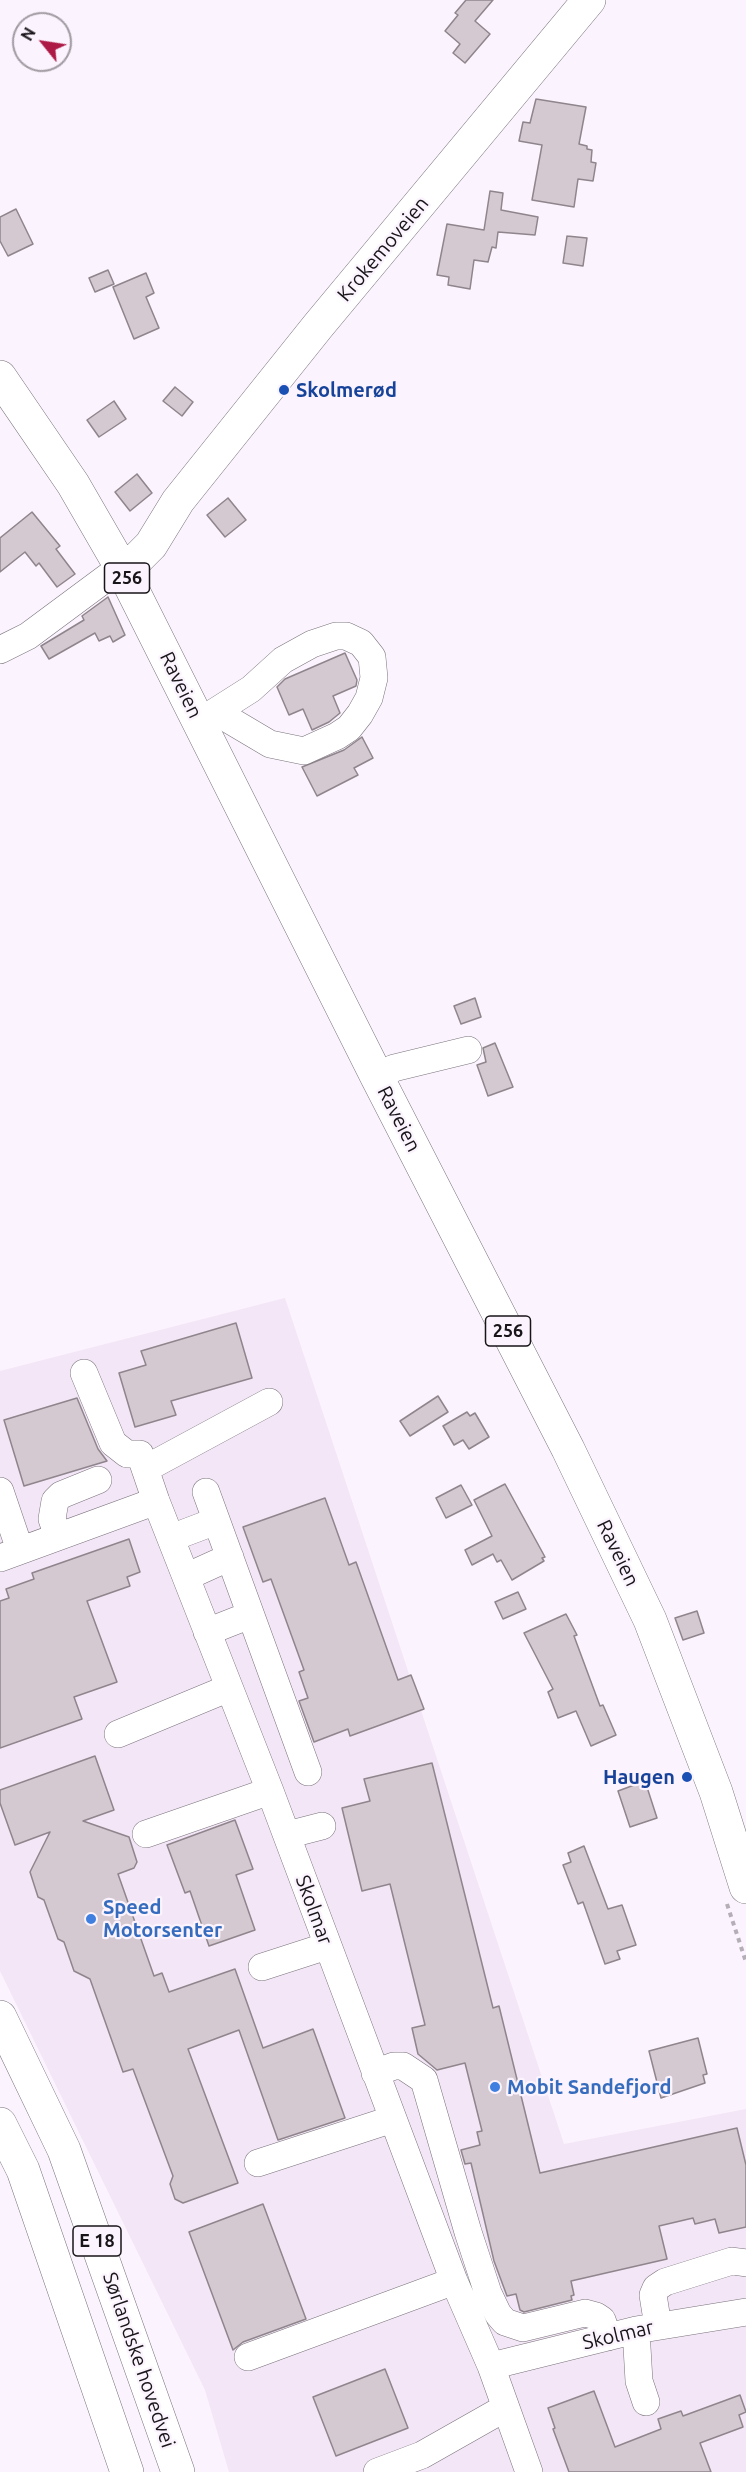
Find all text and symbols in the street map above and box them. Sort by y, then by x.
north arrow [12,12,72,72]
text: N [17,24,39,44]
street label: Krokemoveien [332,192,434,306]
place label: Skolmerød [296,378,397,402]
marker: Skolmerød [277,383,291,397]
road number: 256 [104,563,150,593]
street label: Raveien [155,648,207,722]
street label: Raveien [372,1082,426,1156]
road number: 256 [486,1316,530,1346]
street label: Raveien [592,1516,644,1590]
place label: Haugen [603,1765,675,1789]
marker: Haugen [680,1770,694,1784]
street label: Skolmar [290,1872,338,1948]
place label: Speed Motorsenter [103,1895,222,1942]
marker: Speed Motorsenter [84,1912,98,1926]
place label: Mobit Sandefjord [507,2075,671,2099]
marker: Mobit Sandefjord [488,2080,502,2094]
road number: E 18 [73,2226,121,2256]
street label: Sørlandske hovedvei [98,2269,180,2451]
street label: Skolmar [580,2315,656,2355]

